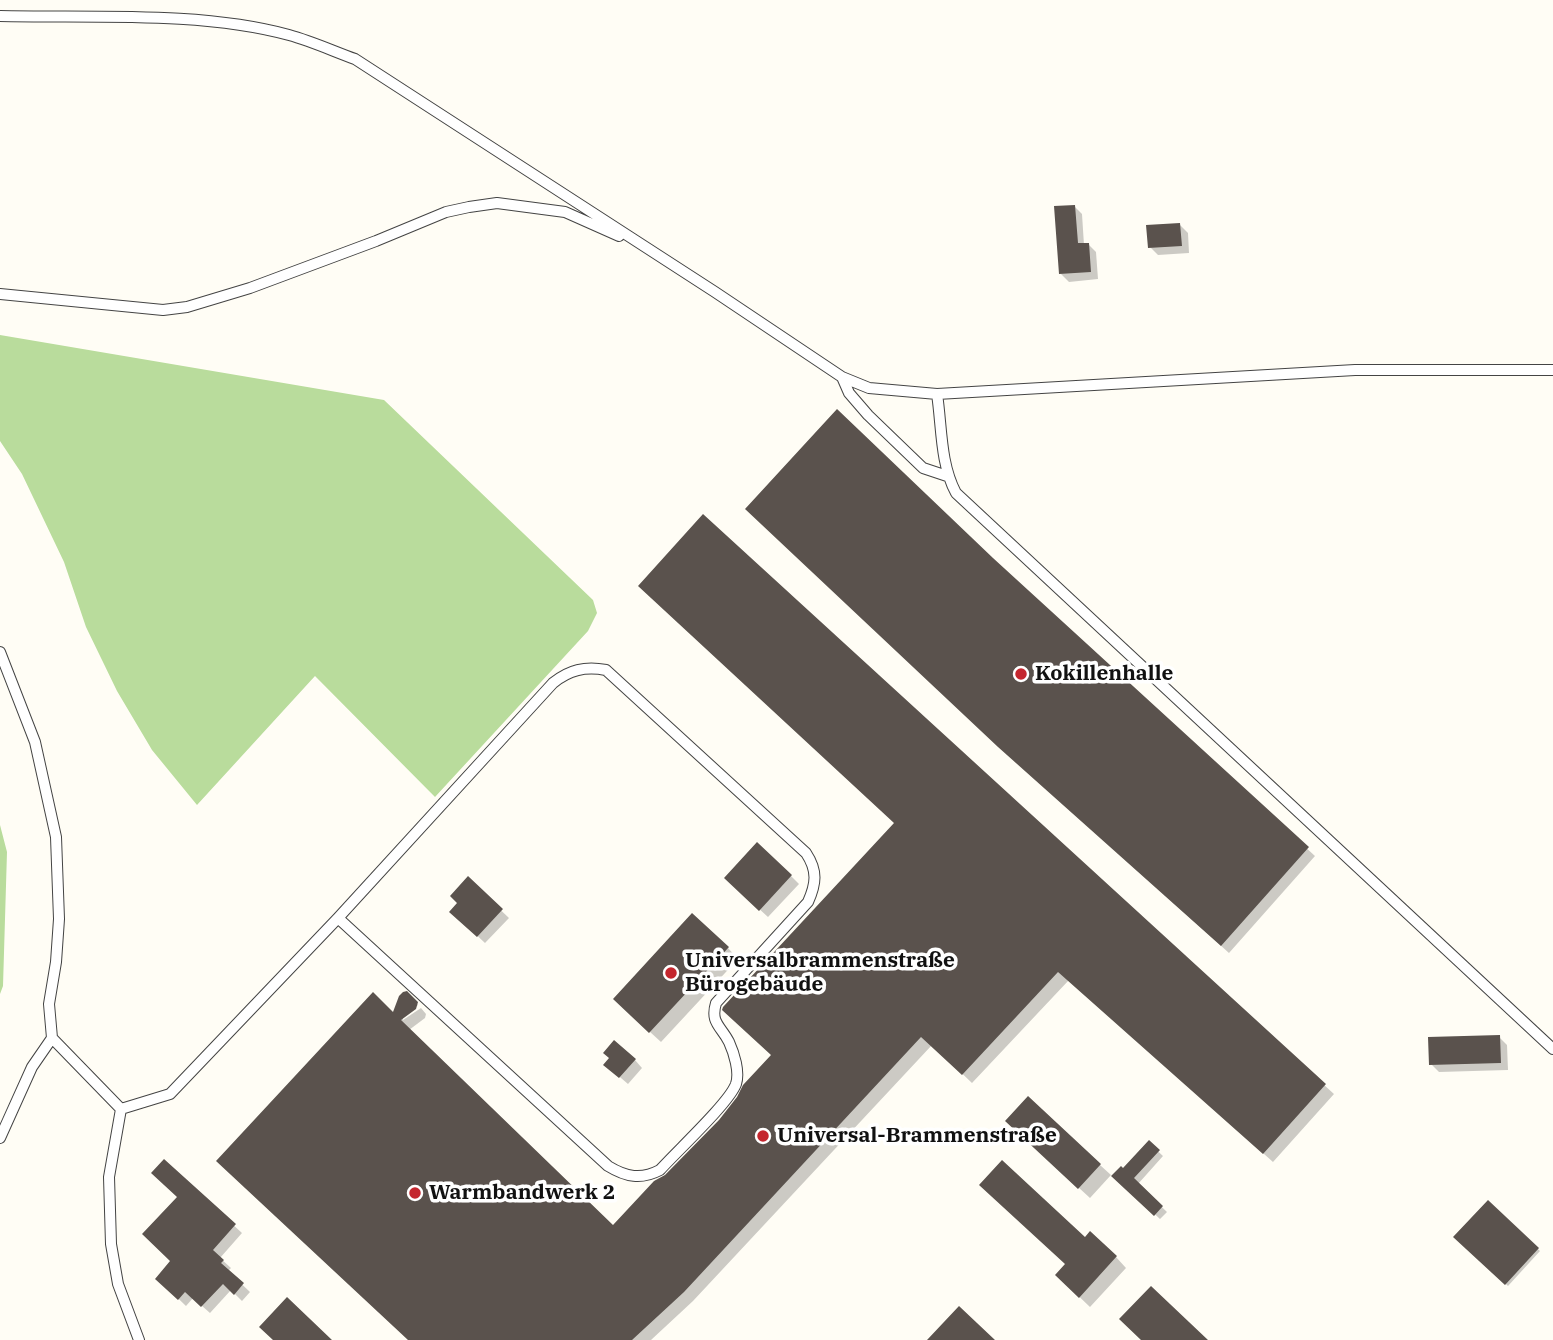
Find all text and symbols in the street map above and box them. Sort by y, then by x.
place label: Kokillenhalle [1035,661,1173,687]
marker: Kokillenhalle [1013,666,1029,682]
place label: Universalbrammenstraße Bürogebäude [685,948,955,998]
marker: Universalbrammenstraße Bürogebäude [663,965,679,981]
place label: Universal-Brammenstraße [777,1123,1057,1149]
marker: Universal-Brammenstraße [755,1128,771,1144]
place label: Warmbandwerk 2 [429,1180,615,1206]
marker: Warmbandwerk 2 [407,1185,423,1201]

